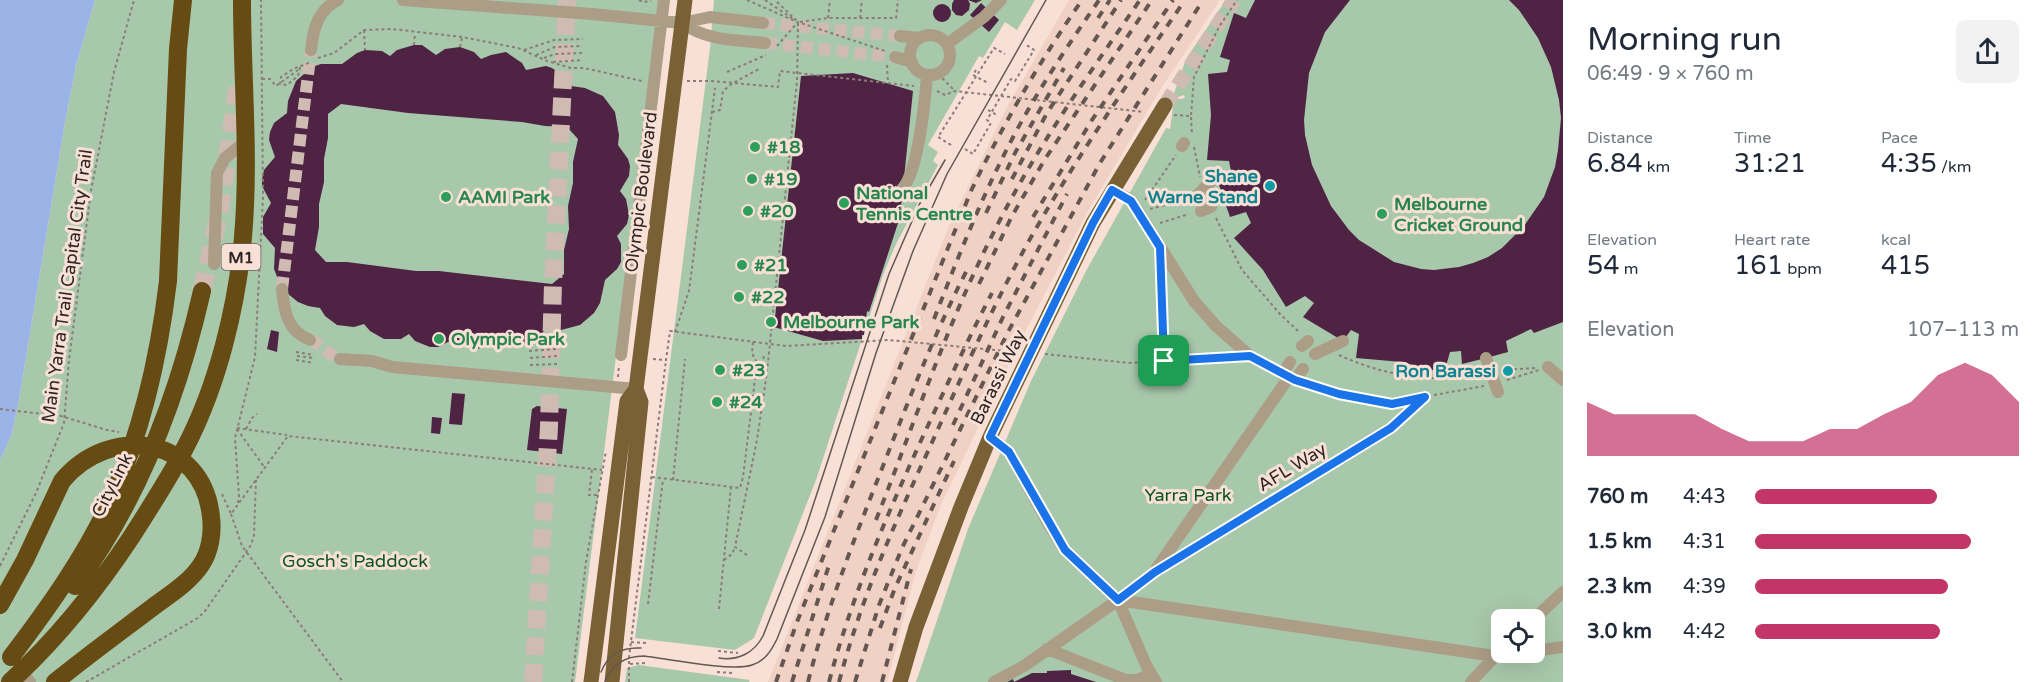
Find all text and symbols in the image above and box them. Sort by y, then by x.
text: Morning run [1587,20,1782,59]
button: share [1956,20,2019,83]
text: 06:49 · 9 × 760 m [1587,62,1754,86]
street label: Olympic Boulevard [620,110,662,274]
text: Distance [1587,128,1653,148]
text: Time [1734,128,1771,148]
text: Pace [1881,128,1918,148]
place label: #18 [767,136,801,158]
marker: #18 [748,140,762,154]
street label: Main Yarra Trail Capital City Trail [37,148,97,424]
text: 6.84 [1587,148,1643,179]
text: 31:21 [1734,148,1806,179]
text: 4:35 [1881,148,1937,179]
text: km [1643,157,1670,177]
text: /km [1937,157,1971,177]
place label: Shane Warne Stand [1148,165,1258,208]
place label: #19 [764,168,798,190]
marker: #19 [745,172,759,186]
marker: Shane Warne Stand [1263,179,1277,193]
place label: National Tennis Centre [855,182,973,225]
place label: AAMI Park [458,186,550,208]
marker: AAMI Park [439,190,453,204]
place label: Melbourne Cricket Ground [1394,193,1523,236]
marker: National Tennis Centre [837,196,851,210]
place label: #20 [760,200,794,222]
marker: #20 [741,204,755,218]
marker: Melbourne Cricket Ground [1375,207,1389,221]
text: Elevation [1587,230,1657,250]
text: Heart rate [1734,230,1810,250]
text: kcal [1881,230,1911,250]
road number: M1 [222,244,260,270]
text: 54 [1587,250,1620,281]
text: 161 [1734,250,1783,281]
text: 415 [1881,250,1930,281]
place label: #21 [754,254,788,276]
marker: #21 [735,258,749,272]
text: m [1620,259,1639,279]
text: bpm [1783,259,1822,279]
place label: #22 [751,286,785,308]
marker: #22 [732,290,746,304]
place label: Melbourne Park [783,311,919,333]
marker: Melbourne Park [764,315,778,329]
text: Elevation [1587,318,1674,342]
text: 107–113 m [1907,318,2019,342]
street label: Barassi Way [966,326,1031,428]
place label: Olympic Park [451,328,565,350]
marker: Olympic Park [432,332,446,346]
pin [1138,335,1189,386]
icon: arrive [1147,344,1180,377]
place label: #23 [732,359,766,381]
place label: Ron Barassi [1395,360,1496,382]
marker: #23 [713,363,727,377]
marker: Ron Barassi [1501,364,1515,378]
place label: #24 [729,391,763,413]
marker: #24 [710,395,724,409]
street label: AFL Way [1254,438,1331,496]
street label: CityLink [87,449,138,521]
park label: Yarra Park [1144,484,1232,506]
text: 760 m [1587,485,1648,509]
text: 4:43 [1683,485,1726,509]
text: 1.5 km [1587,530,1652,554]
text: 4:31 [1683,530,1726,554]
park label: Gosch's Paddock [282,550,428,572]
text: 2.3 km [1587,575,1652,599]
text: 4:39 [1683,575,1726,599]
map controls [1491,609,1545,663]
button: locate [1491,609,1545,663]
text: 3.0 km [1587,620,1652,644]
text: 4:42 [1683,620,1726,644]

